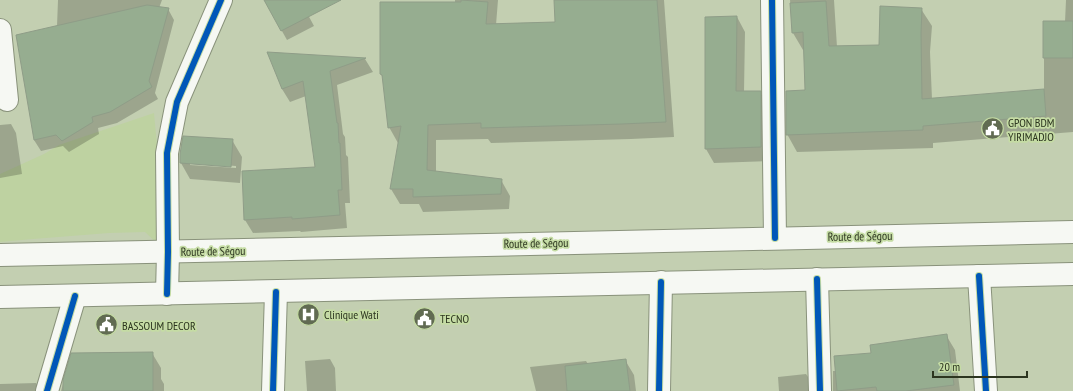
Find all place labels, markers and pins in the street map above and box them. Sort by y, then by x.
place label: GPON BDM YIRIMADJO [1008,115,1054,144]
public building icon: GPON BDM YIRIMADJO [979,116,1005,142]
hospital icon: Clinique Wati [296,301,322,327]
public building icon: TECNO [411,305,437,331]
place label: Clinique Wati [324,307,379,322]
place label: TECNO [440,311,469,326]
public building icon: BASSOUM DECOR [94,312,120,338]
place label: BASSOUM DECOR [122,318,196,333]

